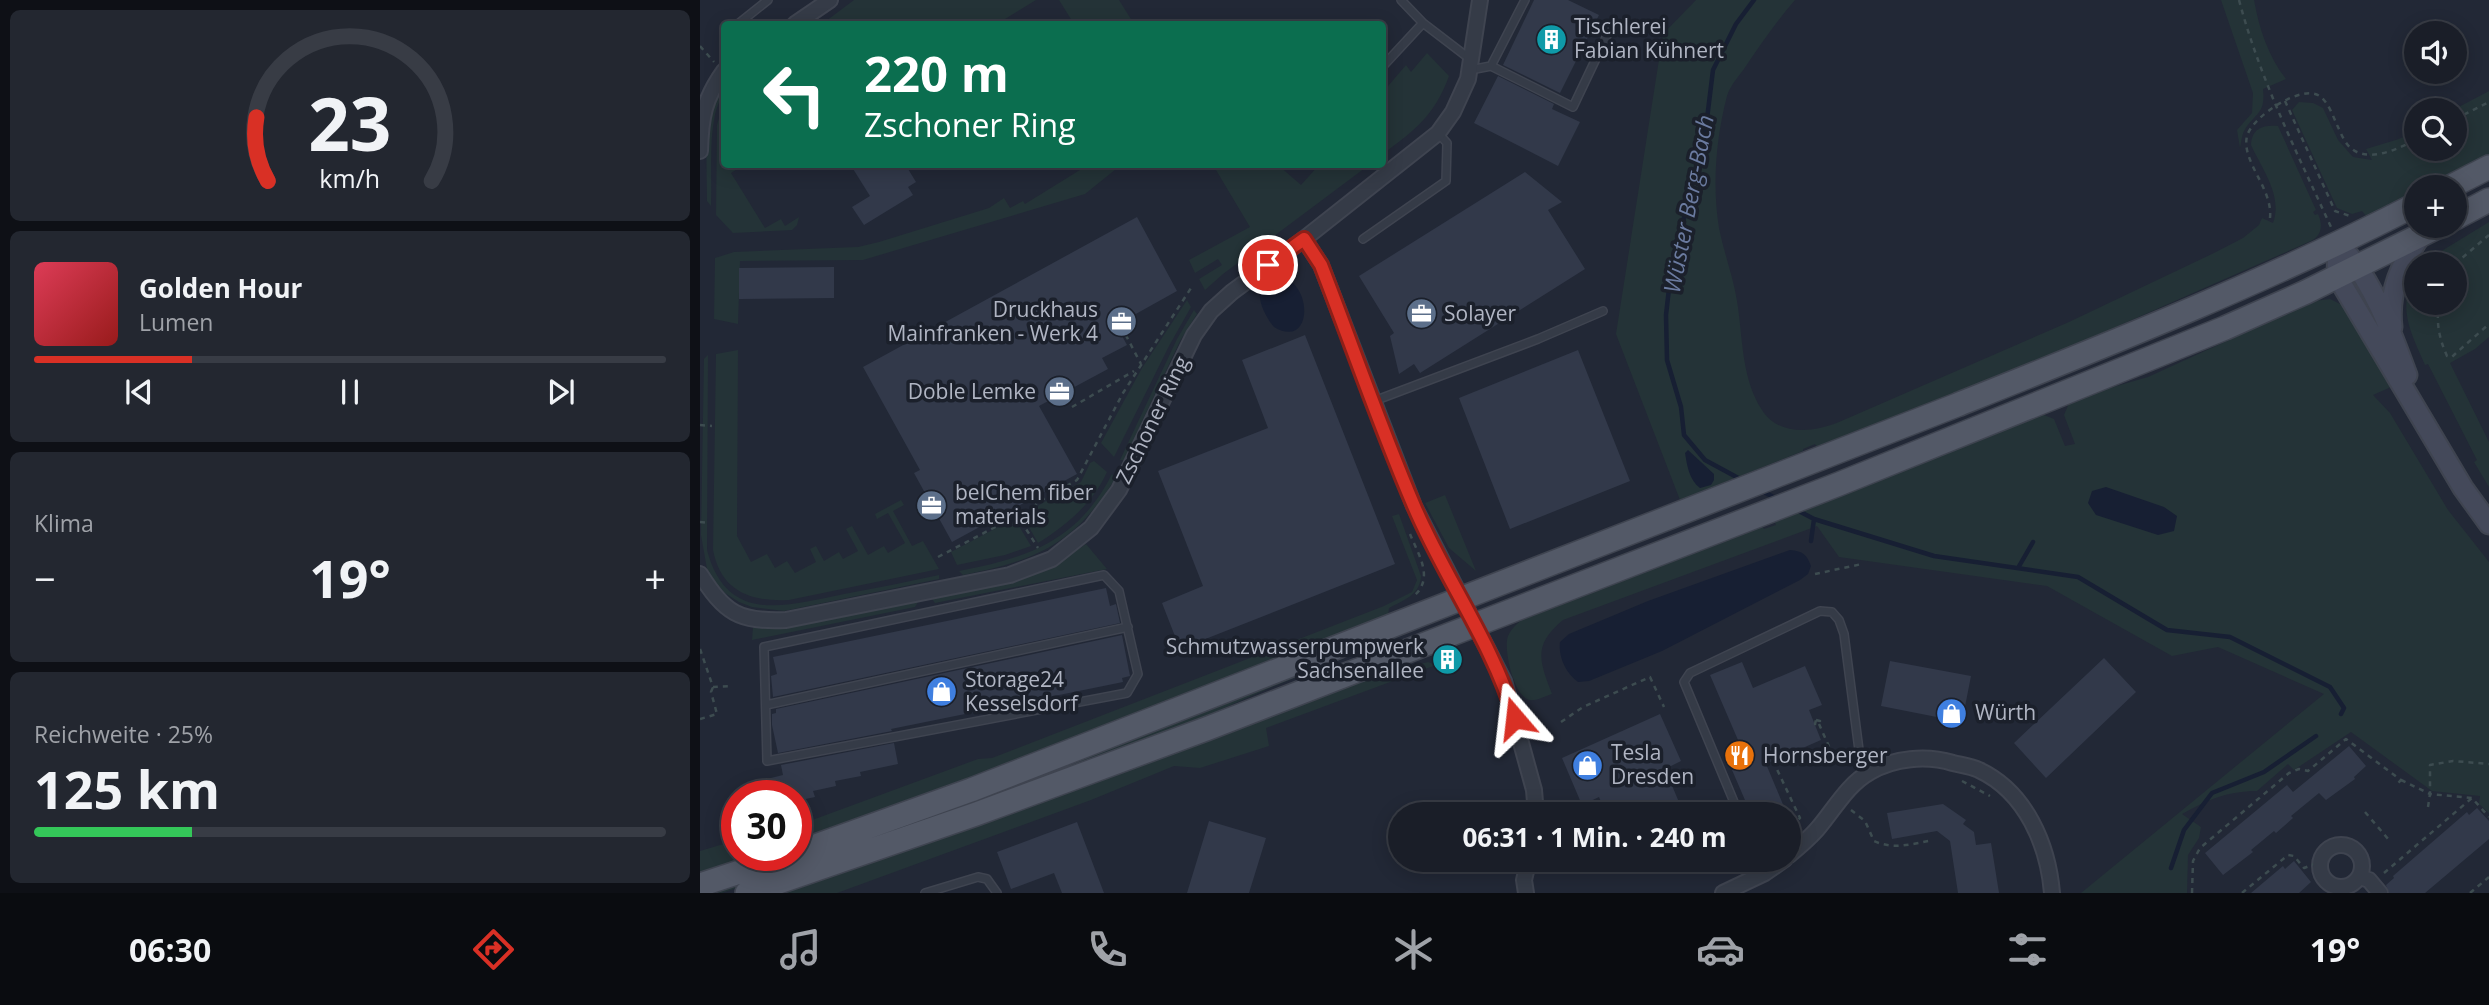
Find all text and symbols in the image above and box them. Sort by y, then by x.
place label: Tischlerei Fabian Kühnert [1574,12,1724,64]
map controls [2404,21,2467,315]
button: sound [2404,21,2467,84]
building icon: Tischlerei Fabian Kühnert [1534,22,1568,56]
text: 220 m [864,40,1009,106]
icon: left [749,49,840,140]
text: 23 [308,74,392,173]
button: search [2404,98,2467,161]
text: Zschoner Ring [864,103,1076,146]
water label: Wüster Berg-Bach [1655,112,1721,296]
text: km/h [320,161,380,195]
button: + [2404,175,2467,238]
pin [1238,235,1298,295]
icon: arrive [1249,246,1287,284]
button: − [2404,252,2467,315]
text: Golden Hour [139,270,302,306]
place label: Druckhaus Mainfranken - Werk 4 [887,295,1098,347]
office icon: Solayer [1404,297,1438,331]
place label: Solayer [1444,299,1516,327]
office icon: Druckhaus Mainfranken - Werk 4 [1104,305,1138,339]
text: Lumen [139,306,213,338]
street label: Zschoner Ring [1109,351,1195,488]
icon: previous [120,373,158,411]
icon: pause [331,373,369,411]
icon: next [542,373,580,411]
office icon: Doble Lemke [1042,375,1076,409]
place label: Doble Lemke [908,377,1036,405]
place label: belChem fiber materials [955,478,1094,530]
office icon: belChem fiber materials [915,488,949,522]
text: Klima [34,507,94,539]
text: 19° [309,542,391,613]
text: − [34,552,56,604]
text: + [644,552,666,604]
place label: Schmutzwasserpumpwerk Sachsenallee [1166,632,1424,684]
building icon: Schmutzwasserpumpwerk Sachsenallee [1430,642,1464,676]
place label: Storage24 Kesselsdorf [965,665,1080,717]
shop icon: Storage24 Kesselsdorf [925,675,959,709]
position arrow [1478,681,1552,755]
shop icon: Würth [1935,696,1969,730]
place label: Würth [1975,698,2036,726]
text: Reichweite · 25% [34,718,213,750]
place label: Tesla Dresden [1611,738,1694,790]
restaurant icon: Hornsberger [1723,739,1757,773]
place label: Hornsberger [1763,741,1888,769]
shop icon: Tesla Dresden [1571,748,1605,782]
text: 125 km [34,753,220,824]
speed limit sign: 30 [721,780,812,871]
text: 06:31 · 1 Min. · 240 m [1462,819,1727,855]
icon: directions [469,925,518,974]
icon: music [776,925,825,974]
icon: phone [1083,925,1132,974]
icon: climate [1389,925,1438,974]
icon: car [1696,925,1745,974]
icon: filters [2003,925,2052,974]
text: 06:30 [129,928,211,971]
text: 19° [2310,928,2360,971]

